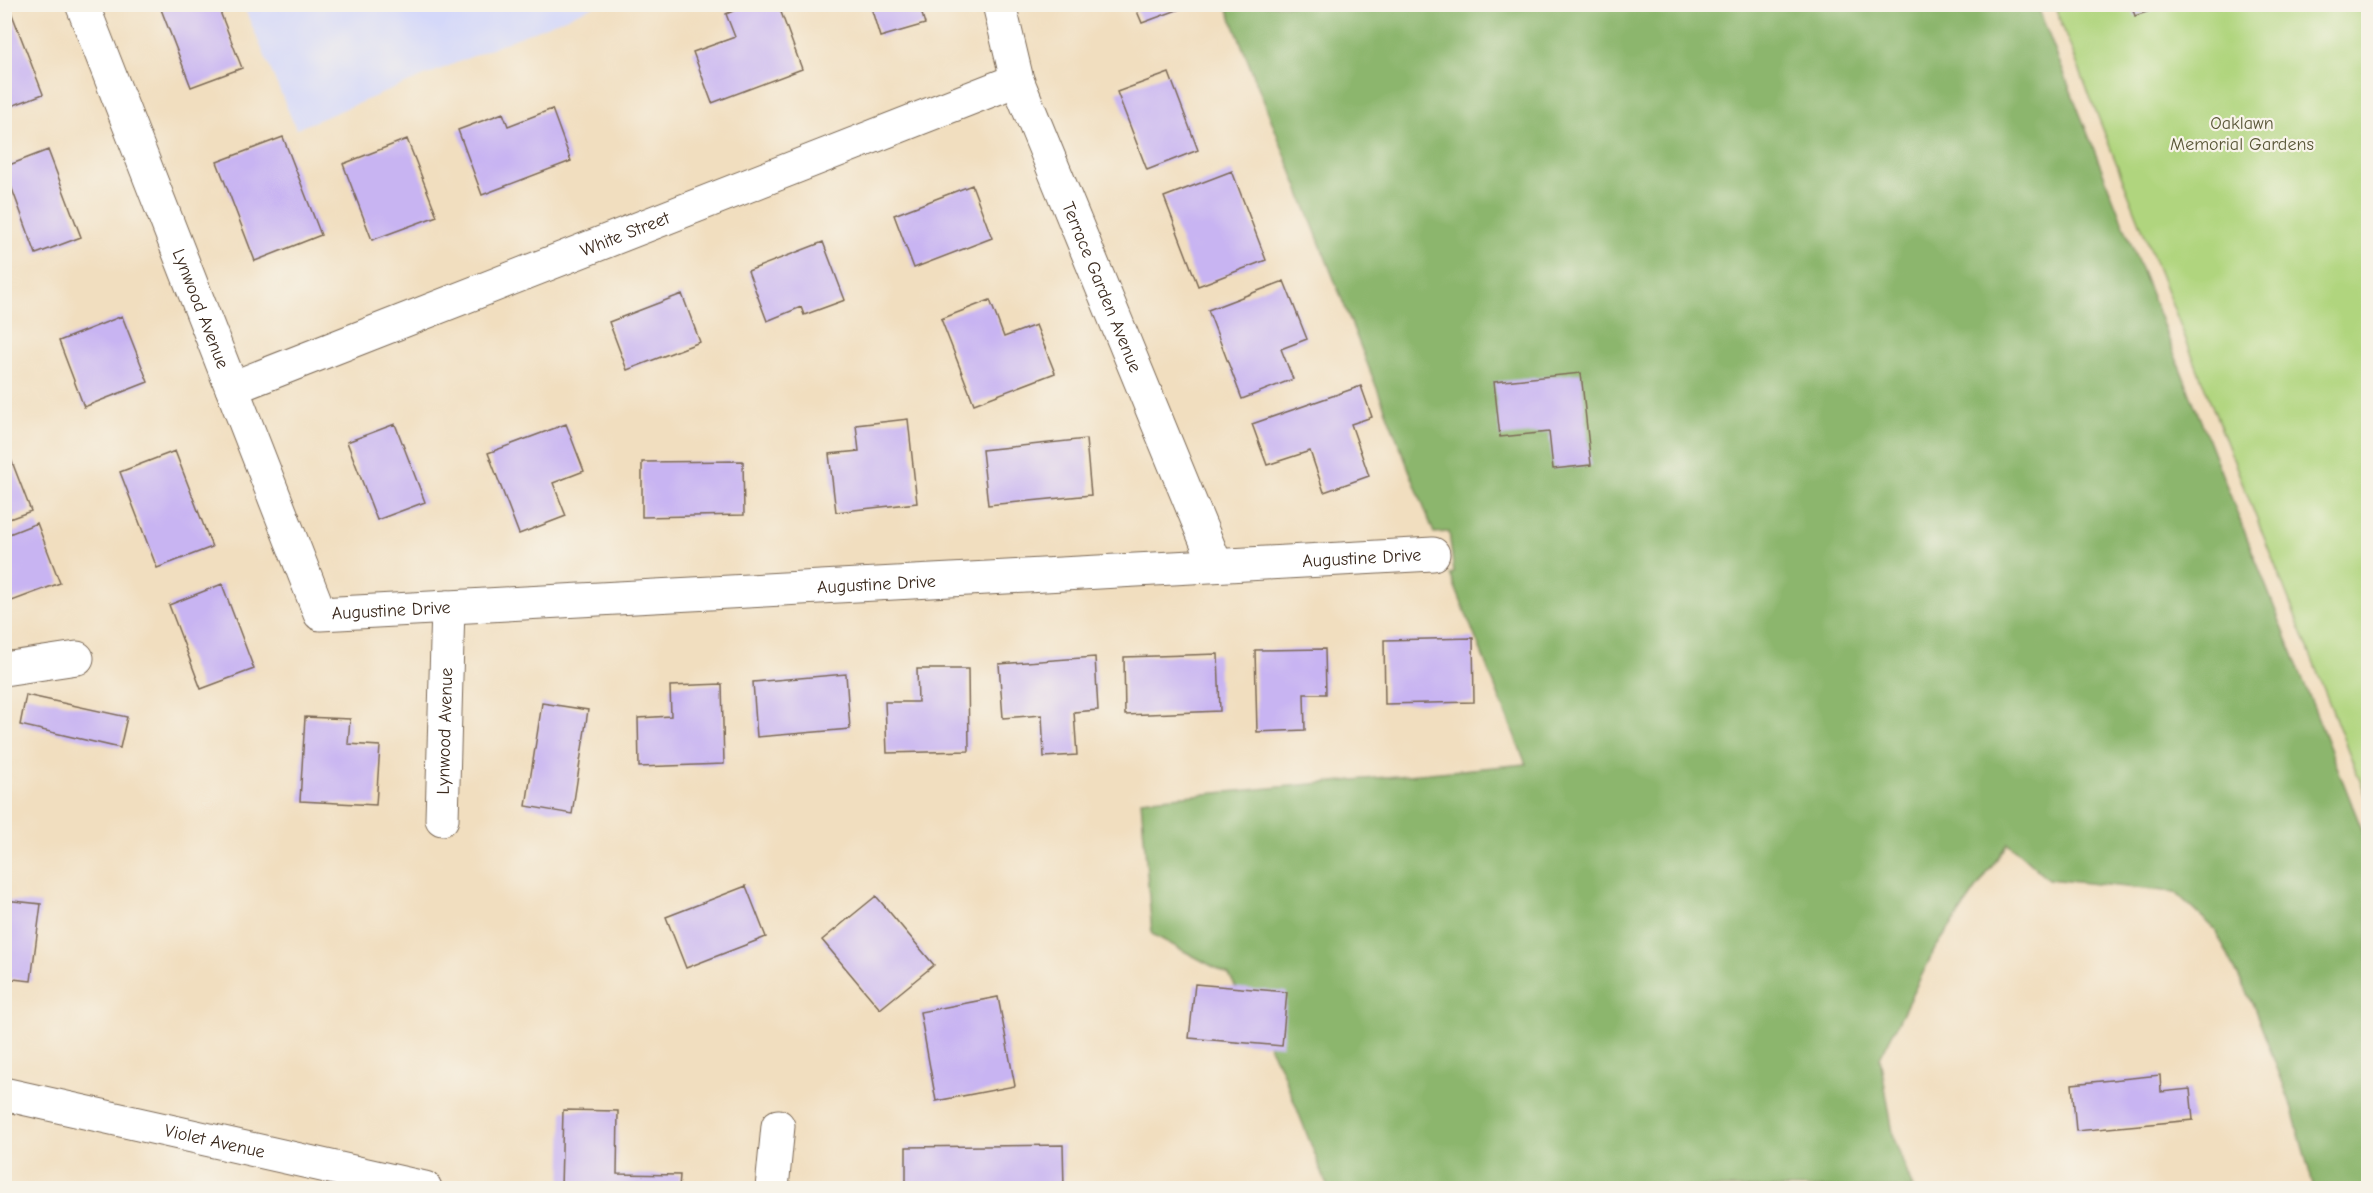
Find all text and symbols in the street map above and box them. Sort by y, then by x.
park label: Oaklawn Memorial Gardens [2170,113,2314,155]
street label: Terrace Garden Avenue [1058,199,1146,375]
street label: White Street [577,207,673,261]
street label: Lynwood Avenue [168,246,234,372]
street label: Augustine Drive [1302,544,1422,572]
street label: Augustine Drive [816,570,936,598]
street label: Augustine Drive [331,596,451,624]
street label: Lynwood Avenue [432,667,457,795]
street label: Violet Avenue [163,1120,267,1162]

